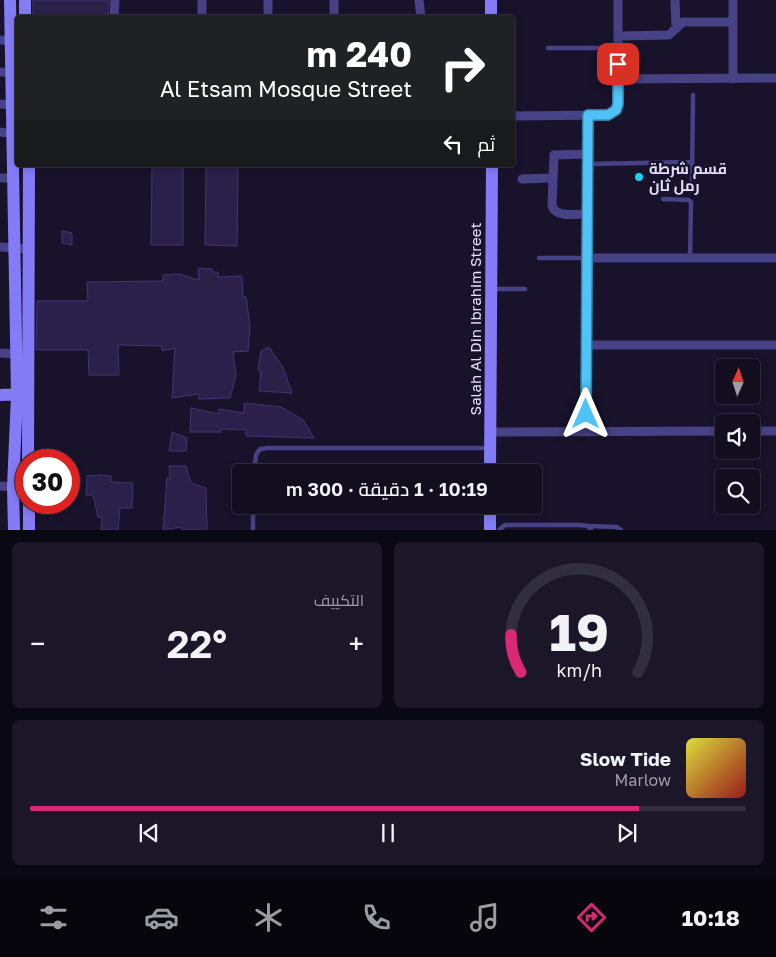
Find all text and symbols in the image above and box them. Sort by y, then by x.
text: 240 m [307,33,412,75]
icon: right [430,35,495,100]
pin [597,43,639,85]
icon: arrive [604,50,632,78]
text: Al Etsam Mosque Street [160,75,412,102]
icon: left [439,130,467,158]
text: ثم [477,132,495,155]
place label: قسم شرطة رمل ثان [649,159,727,195]
marker: قسم شرطة رمل ثان [633,171,645,183]
street label: Salah Al Din Ibrahim Street [466,223,484,415]
north arrow [715,359,760,404]
map controls [715,359,760,514]
position arrow [559,387,611,439]
button: sound [715,414,760,459]
speed limit sign: 30 [15,449,80,514]
button: search [715,469,760,514]
text: 10:19 · 1 دقيقة · 300 m [286,477,488,500]
text: التكييف [314,590,364,610]
text: 19 [549,600,609,662]
text: 22° [167,621,227,666]
text: − [30,627,45,660]
text: + [349,627,364,660]
text: km/h [556,659,602,681]
text: Slow Tide [580,747,671,770]
text: Marlow [615,770,671,790]
icon: previous [135,819,163,847]
icon: pause [374,819,402,847]
icon: next [613,819,641,847]
icon: filters [36,900,71,935]
icon: car [144,900,179,935]
icon: climate [251,900,286,935]
icon: phone [359,900,394,935]
icon: music [467,900,502,935]
icon: directions [574,900,609,935]
text: 10:18 [682,904,740,931]

